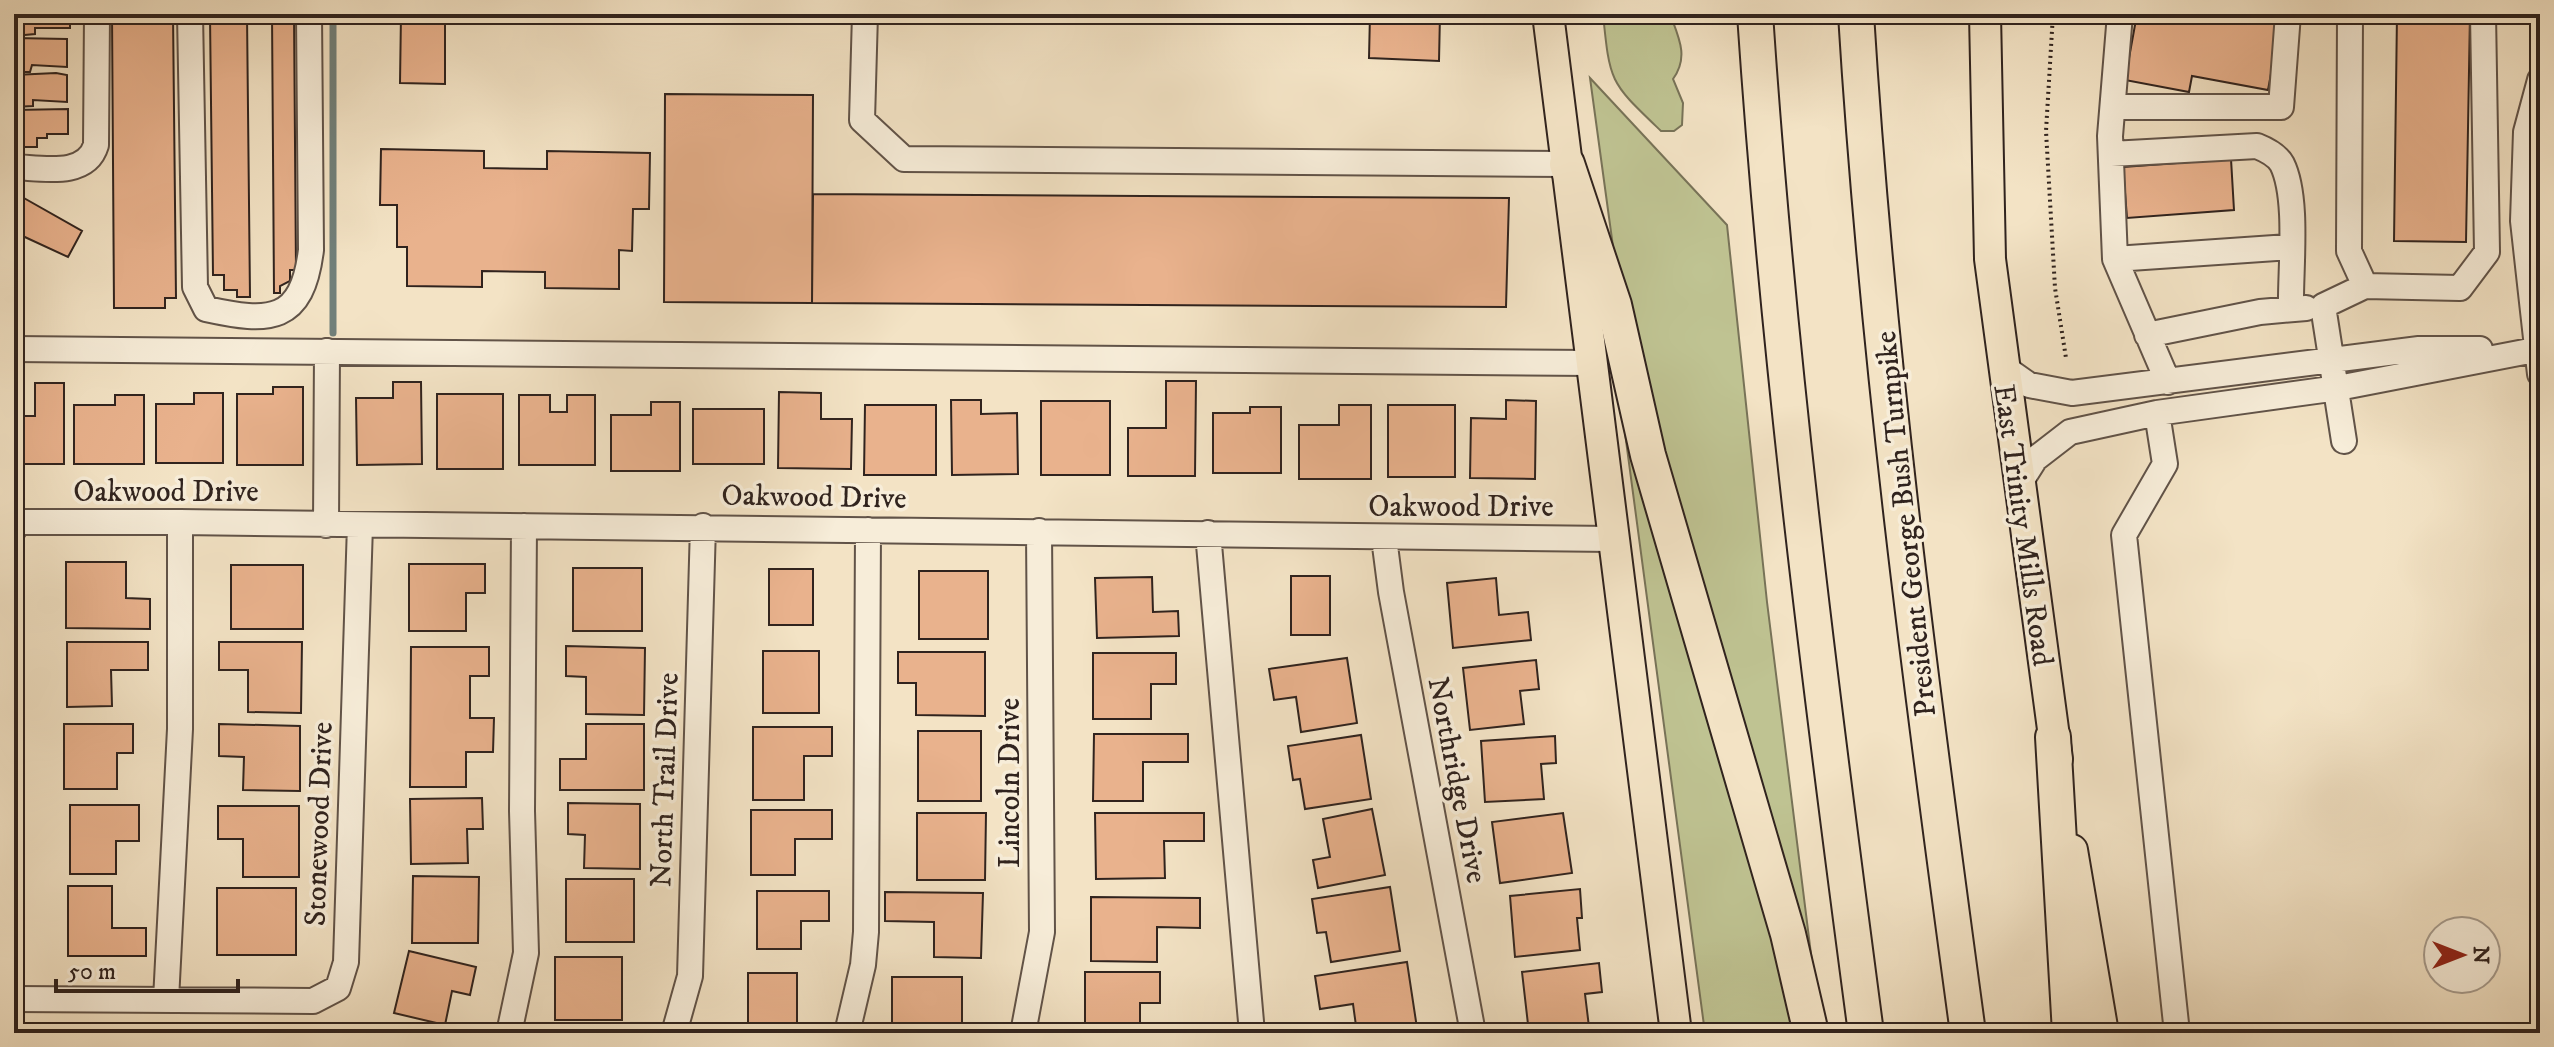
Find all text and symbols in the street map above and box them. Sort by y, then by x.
street label: President George Bush Turnpike [1868,329,1945,718]
street label: East Trinity Mills Road [1984,382,2061,668]
street label: Oakwood Drive [73,474,259,511]
street label: Oakwood Drive [721,477,907,518]
street label: Oakwood Drive [1368,489,1554,526]
street label: North Trail Drive [643,672,688,888]
street label: Northridge Drive [1418,674,1495,886]
street label: Lincoln Drive [992,698,1029,868]
street label: Stonewood Drive [297,721,342,927]
north arrow [2422,915,2502,995]
scale bar [56,943,238,993]
text: N [2467,946,2494,964]
text: 50 m [68,957,116,987]

